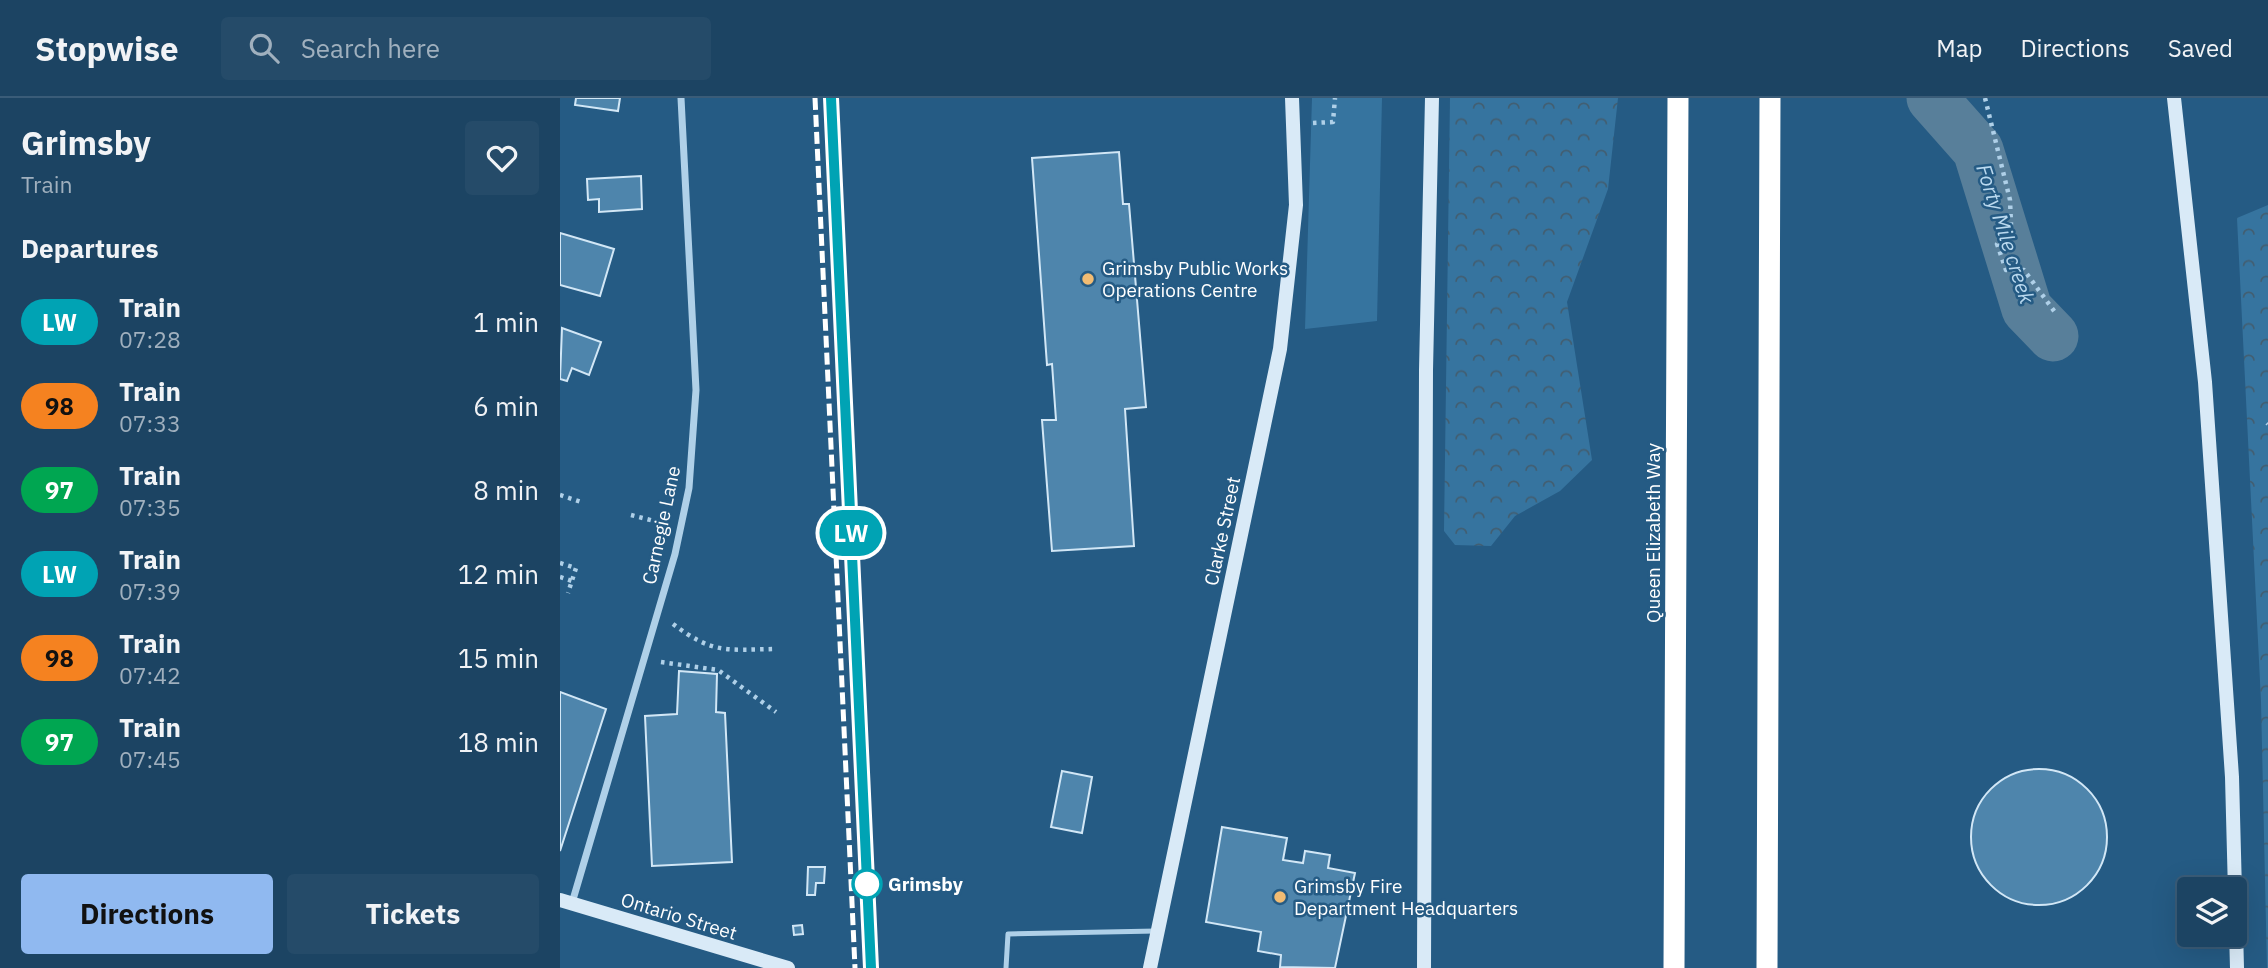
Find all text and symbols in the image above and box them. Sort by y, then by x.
search box [221,17,711,80]
text: Stopwise [35,27,179,70]
icon: search [245,29,283,67]
text: Search here [301,31,440,65]
text: Map [1936,32,1982,64]
text: Directions [2020,32,2130,64]
text: Saved [2168,32,2233,64]
text: Grimsby [21,121,151,164]
button: heart [465,121,539,195]
water label: Forty Mile creek [1970,160,2042,308]
text: Train [21,169,73,199]
text: Departures [21,231,159,265]
place label: Grimsby Public Works Operations Centre [1102,256,1288,302]
marker: Grimsby Public Works Operations Centre [1080,271,1096,287]
text: Train [119,290,181,324]
text: 1 min [473,305,539,339]
text: LW [42,306,77,338]
text: 07:28 [119,324,181,354]
text: Train [119,374,181,408]
text: 6 min [473,389,539,423]
text: 98 [45,390,74,422]
text: 07:33 [119,408,181,438]
street label: Queen Elizabeth Way [1641,442,1665,623]
text: Train [119,458,181,492]
street label: Carnegie Lane [637,463,685,587]
text: 8 min [473,473,539,507]
text: 97 [45,474,74,506]
street label: Clarke Street [1199,474,1245,588]
text: 07:35 [119,492,181,522]
line badge: LW [820,510,882,556]
text: LW [833,517,869,549]
text: Train [119,542,181,576]
text: 12 min [458,557,539,591]
text: LW [42,558,77,590]
text: 07:39 [119,576,181,606]
text: Train [119,626,181,660]
text: 15 min [458,641,539,675]
text: 98 [45,642,74,674]
text: 07:42 [119,660,181,690]
text: Train [119,710,181,744]
text: 18 min [458,725,539,759]
text: 97 [45,726,74,758]
text: 07:45 [119,744,181,774]
marker: Grimsby [852,869,882,899]
place label: Grimsby [888,872,964,896]
button: Directions [21,874,273,954]
button: Tickets [287,874,539,954]
place label: Grimsby Fire Department Headquarters [1294,874,1518,920]
map controls [2177,877,2247,947]
button: layers [2177,877,2247,947]
street label: Ontario Street [618,887,740,945]
marker: Grimsby Fire Department Headquarters [1272,889,1288,905]

